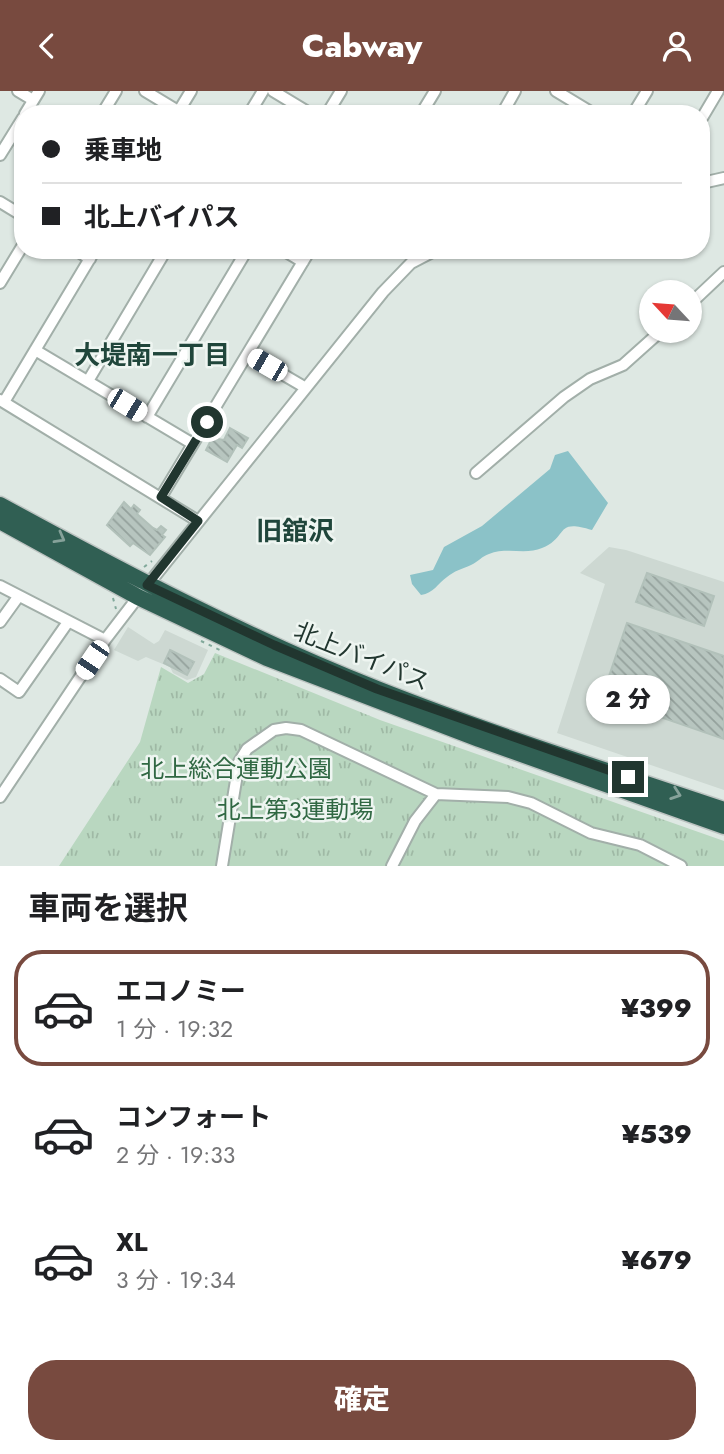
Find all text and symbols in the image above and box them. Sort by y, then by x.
text: Cabway [302,23,422,69]
icon: back [28,27,66,65]
icon: person [658,27,696,65]
text: 乗車地 [84,131,162,169]
text: 北上バイパス [84,198,239,236]
north arrow [639,280,702,343]
map controls [639,280,702,343]
district label: 大堤南一丁目 [74,336,230,374]
car [244,345,291,385]
car [104,385,151,425]
route start [191,406,223,438]
district label: 旧舘沢 [256,512,334,550]
one-way arrow [53,530,65,543]
street label: 北上バイパス [289,613,435,699]
car [72,637,113,683]
callout: 2 分 [586,675,670,725]
text: 2 分 [605,682,651,716]
park label: 北上総合運動公園 [140,751,332,786]
route end [612,761,644,793]
one-way arrow [670,786,682,800]
park label: 北上第3運動場 [216,792,374,827]
text: 車両を選択 [28,885,188,931]
text: エコノミー [116,972,246,1010]
icon: car [32,977,95,1040]
text: ¥399 [621,989,692,1027]
text: 1 分 · 19:32 [116,1012,233,1046]
text: コンフォート [116,1098,271,1136]
icon: car [32,1103,95,1166]
text: ¥539 [622,1115,692,1153]
text: 2 分 · 19:33 [116,1138,235,1172]
text: XL [116,1223,148,1261]
icon: car [32,1229,95,1292]
text: ¥679 [621,1241,692,1279]
text: 3 分 · 19:34 [116,1263,236,1297]
button: 確定 [28,1360,696,1440]

